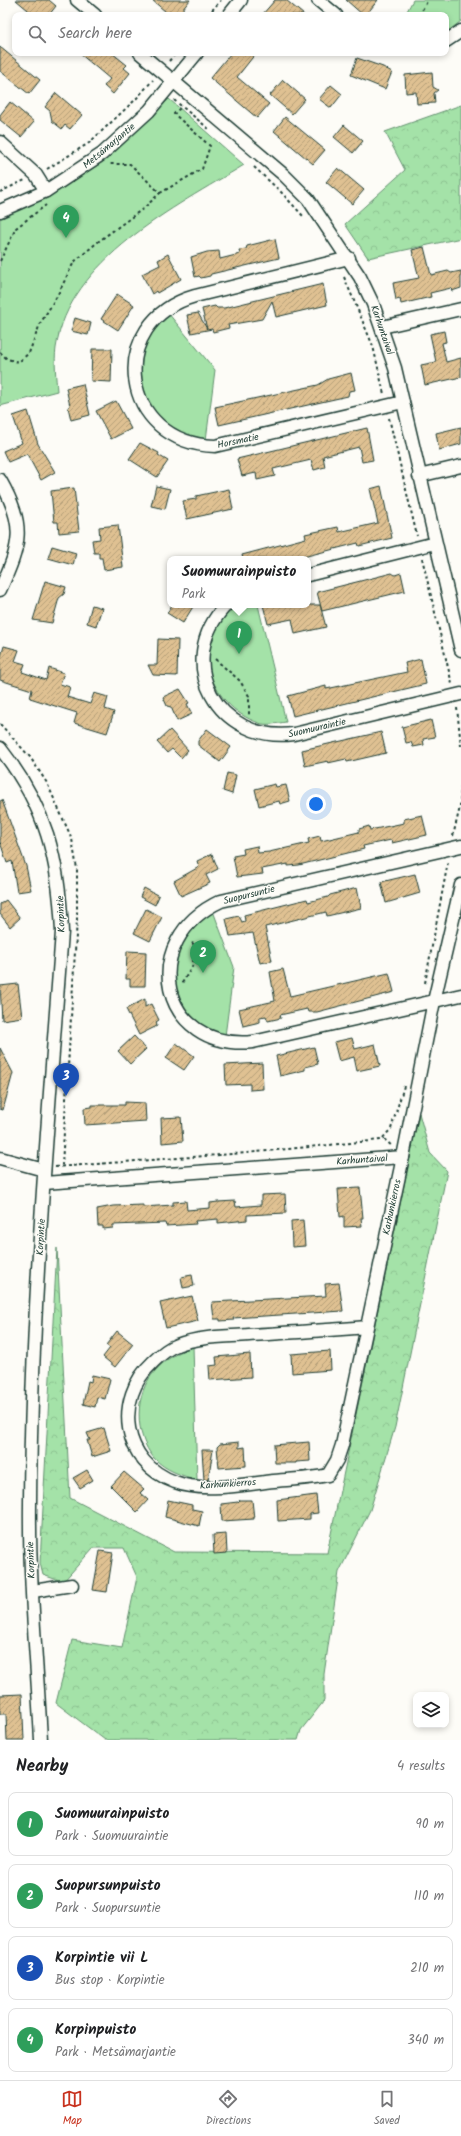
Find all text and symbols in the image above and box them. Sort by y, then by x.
search box [12,12,449,56]
text: Search here [58,22,132,46]
icon: search [26,23,48,45]
street label: Metsämarjantie [79,119,139,173]
pin: 4 [53,205,79,238]
street label: Karhuntaival [366,303,398,358]
street label: Horsmatie [216,429,261,453]
popup [167,556,311,608]
text: Suomuurainpuisto [182,560,296,584]
text: Park [182,584,205,605]
pin: 1 [226,621,252,654]
street label: Suomuuraintie [287,713,348,742]
your location [306,794,326,814]
street label: Suopursuntie [221,881,277,909]
street label: Korpintie [52,895,70,933]
pin: 2 [190,940,216,973]
pin: 3 [53,1063,79,1096]
street label: Karhuntaival [336,1150,389,1170]
street label: Karhunkierros [378,1177,406,1236]
street label: Korpintie [32,1218,50,1256]
street label: Karhunkierros [199,1474,257,1494]
street label: Korpintie [22,1541,40,1579]
map controls [413,1692,449,1728]
button: layers [413,1692,449,1728]
text: Nearby [16,1753,68,1780]
text: 4 results [397,1756,445,1777]
text: Suomuurainpuisto [55,1802,169,1826]
text: 1 [28,1814,32,1835]
text: 90 m [416,1814,444,1835]
text: Park · Suomuuraintie [55,1826,168,1847]
text: Suopursunpuisto [55,1874,161,1898]
text: 2 [26,1886,34,1907]
text: 110 m [414,1886,444,1907]
text: Park · Suopursuntie [55,1898,161,1919]
text: Korpintie vii L [55,1946,148,1970]
text: 3 [26,1958,34,1979]
text: 210 m [410,1958,444,1979]
text: Bus stop · Korpintie [55,1970,165,1991]
text: Korpinpuisto [55,2018,136,2042]
text: 4 [26,2030,34,2051]
text: 340 m [407,2030,444,2051]
text: Park · Metsämarjantie [55,2042,176,2063]
tab: Map [61,2088,83,2130]
tab: Directions [206,2088,251,2130]
tab: Saved [374,2088,400,2130]

